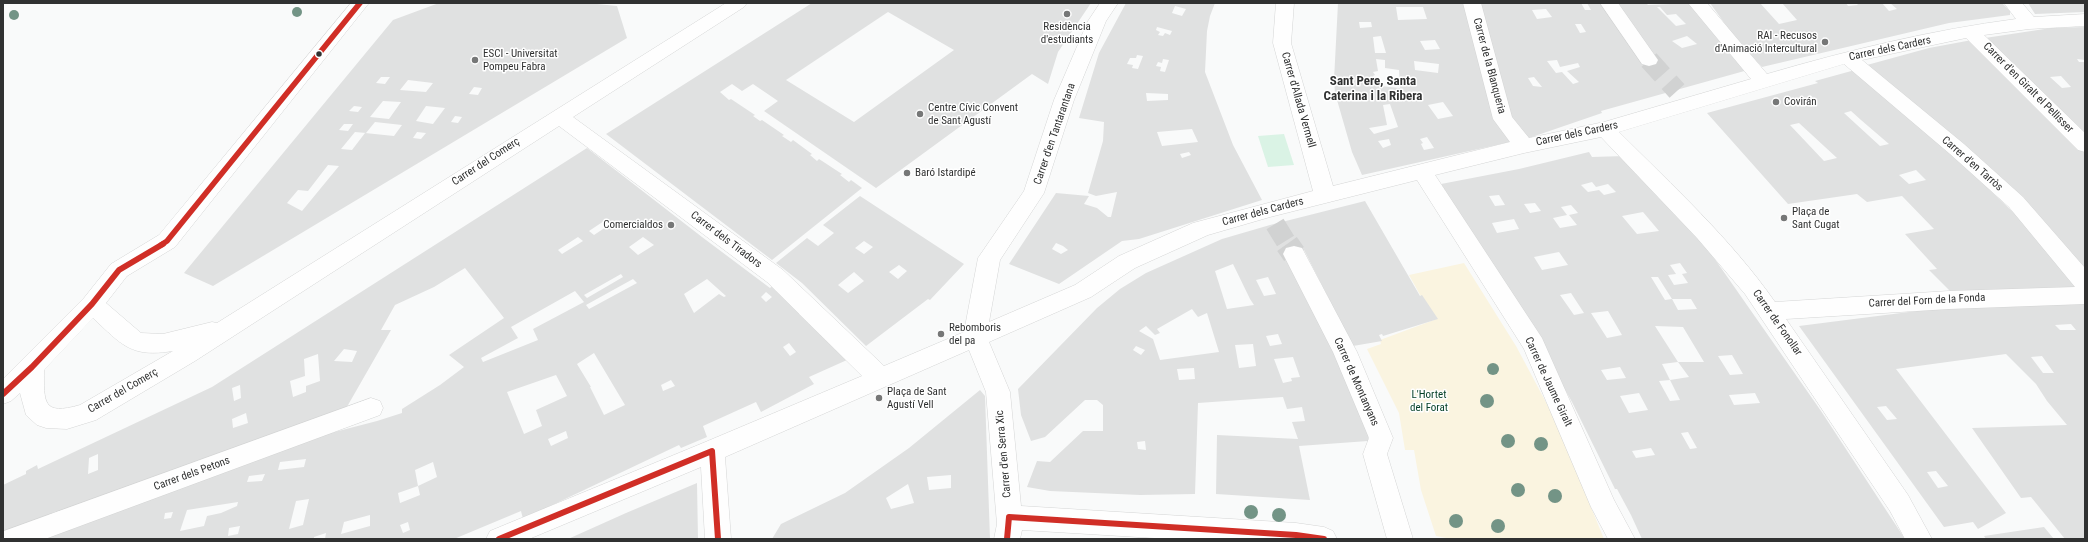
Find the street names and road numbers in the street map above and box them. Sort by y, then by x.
street label: Carrer de la Blanqueria [1470,17,1508,115]
street label: Carrer dels Carders [1848,34,1932,64]
street label: Carrer d'en Giralt el Pellisser [1980,40,2076,136]
street label: Carrer d'Allada Vermell [1278,51,1318,149]
street label: Carrer d'en Tantarantana [1031,82,1079,186]
street label: Carrer dels Carders [1535,119,1619,149]
street label: Carrer d'en Tarròs [1939,134,2005,194]
street label: Carrer del Comerç [450,135,522,189]
street label: Carrer dels Carders [1221,195,1305,229]
street label: Carrer dels Tiradors [688,209,764,271]
street label: Carrer de Fonollar [1749,287,1805,359]
street label: Carrer del Forn de la Fonda [1868,291,1986,311]
street label: Carrer de Jaume Giralt [1521,335,1575,429]
street label: Carrer de Montanyans [1331,336,1381,428]
street label: Carrer del Comerç [86,366,160,416]
street label: Carrer d'en Serra Xic [994,410,1014,498]
street label: Carrer dels Petons [152,454,232,494]

